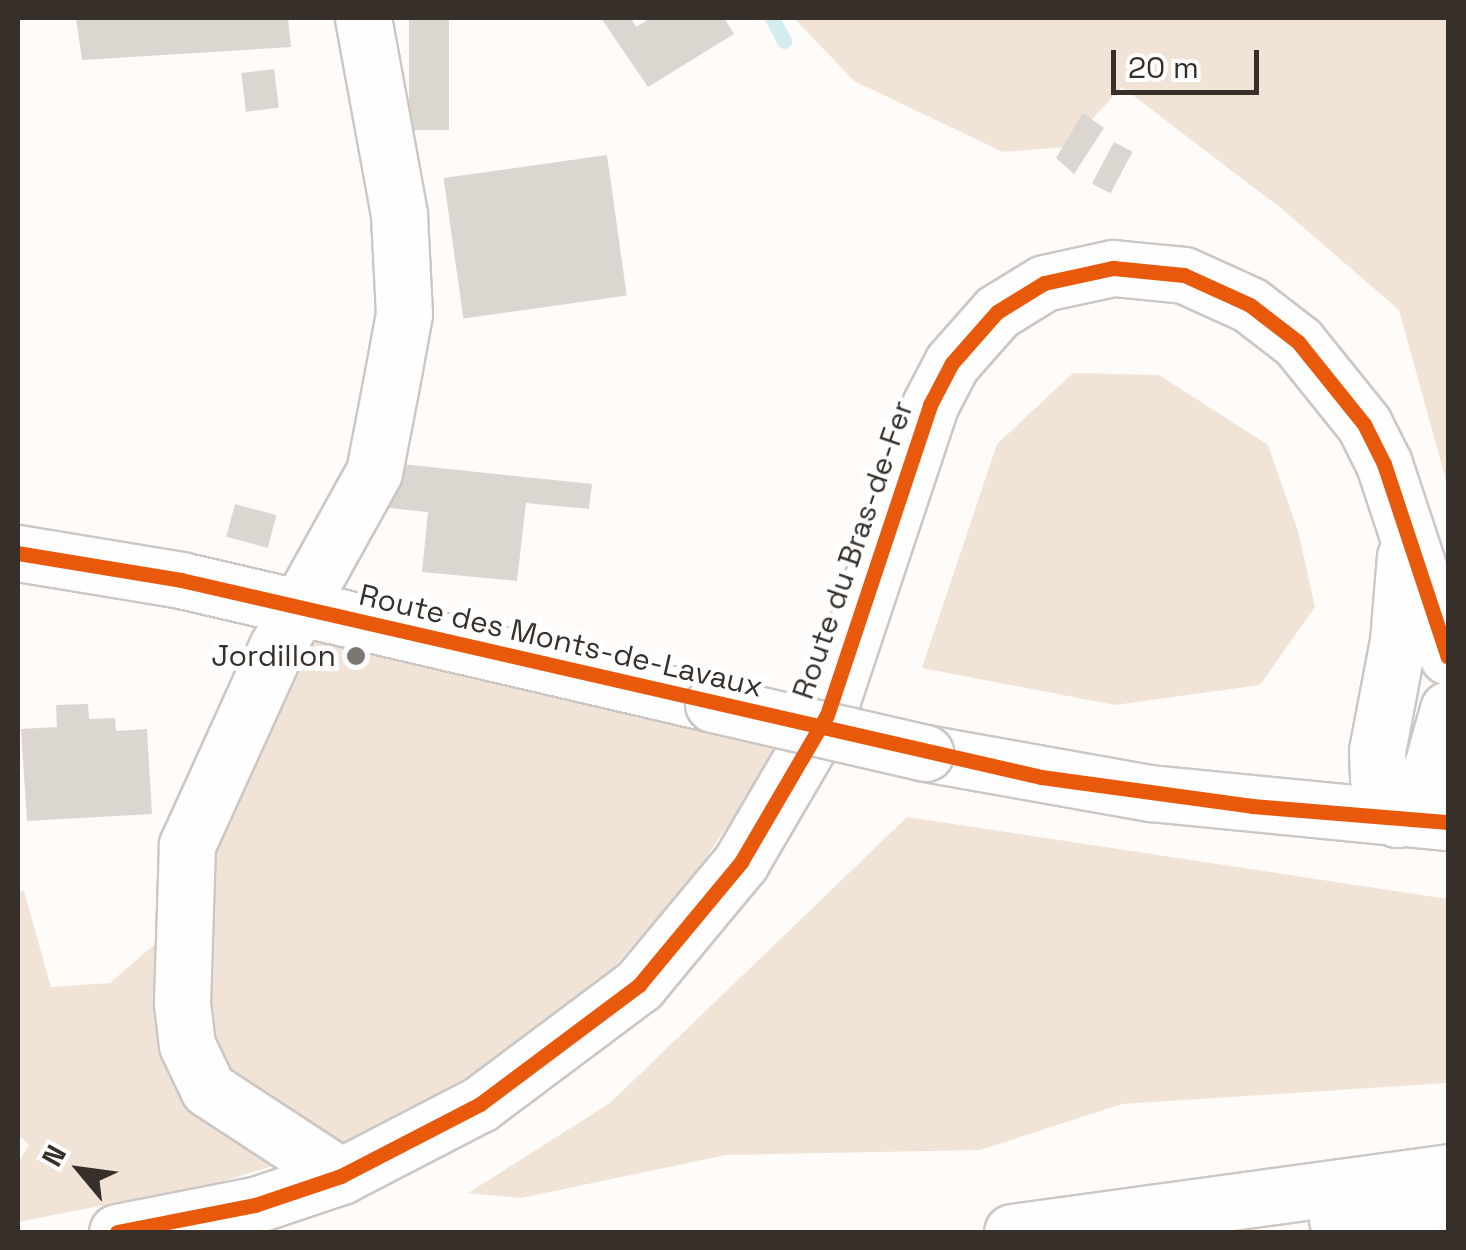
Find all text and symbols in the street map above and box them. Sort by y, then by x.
scale bar [1116,30,1264,92]
text: 20 m [1128,48,1199,87]
street label: Route du Bras-de-Fer [785,396,921,704]
street label: Route des Monts-de-Lavaux [356,577,766,705]
place label: Jordillon [211,638,336,674]
marker: Jordillon [345,645,367,667]
north arrow [30,1120,130,1220]
text: N [33,1139,74,1172]

